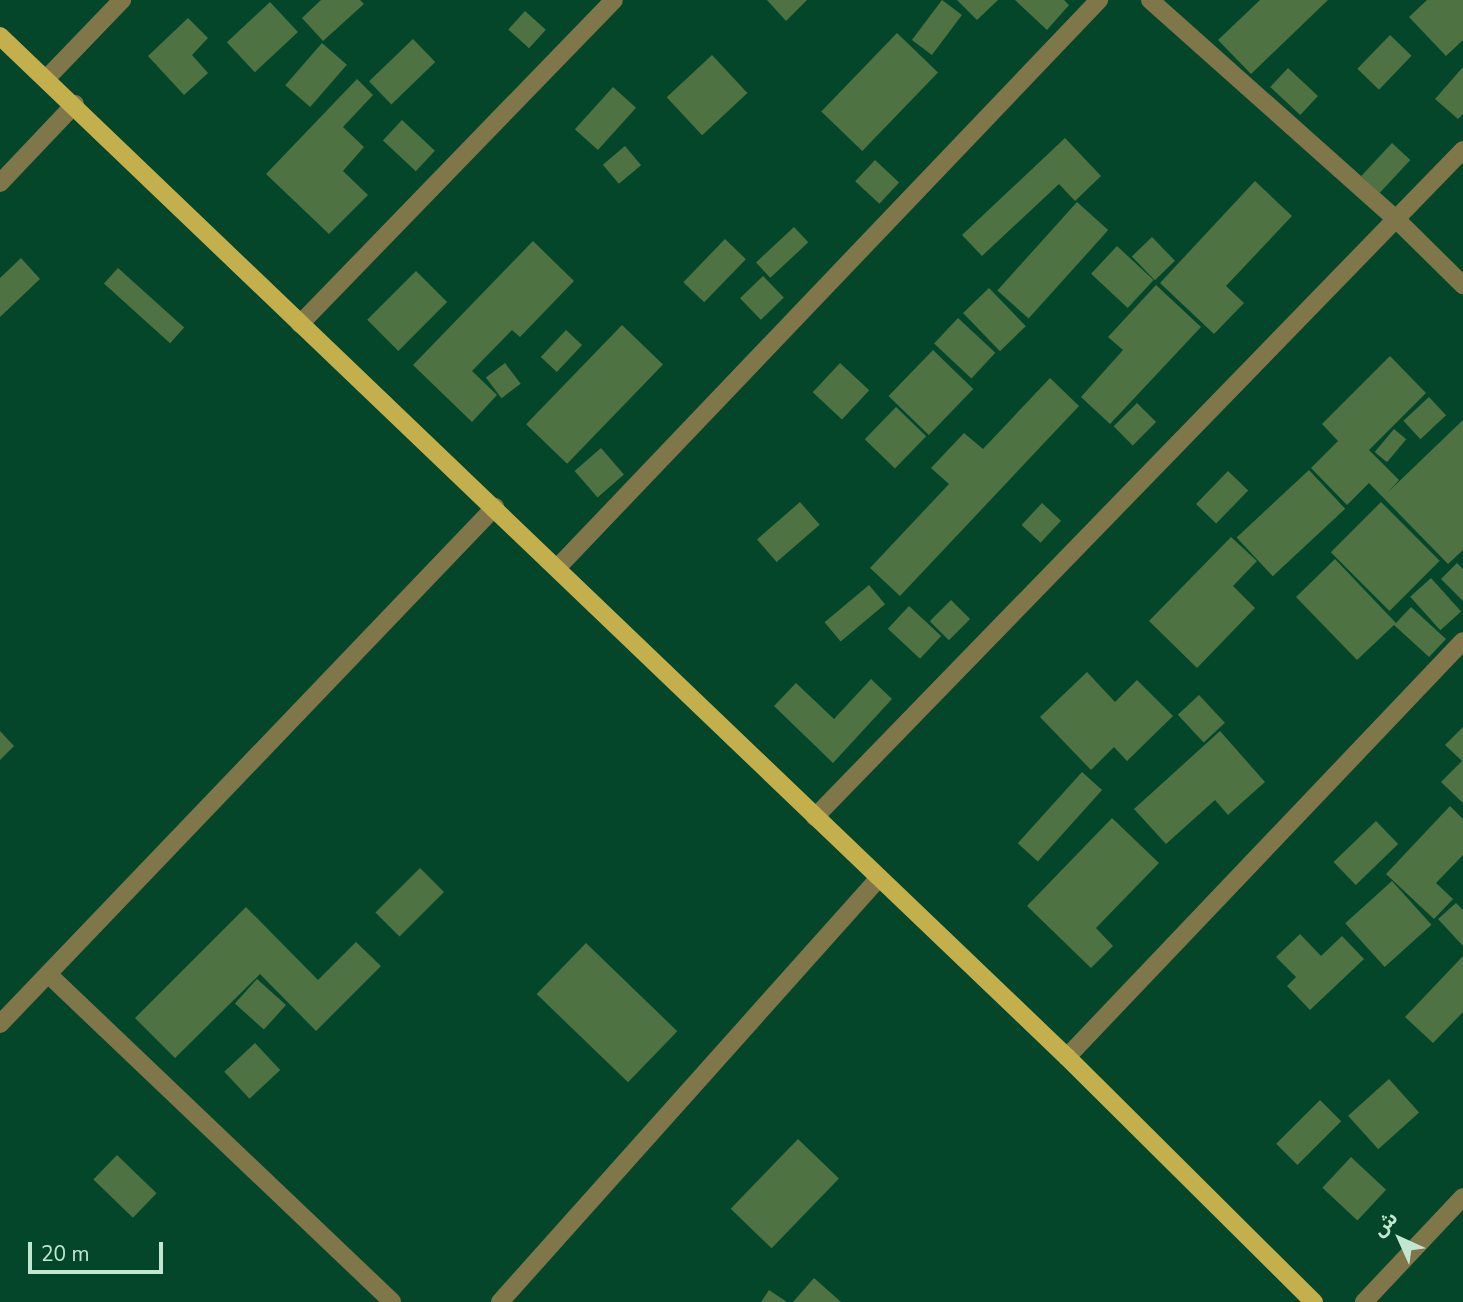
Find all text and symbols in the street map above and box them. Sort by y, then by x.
north arrow [1365,1204,1435,1274]
text: ش [1367,1206,1404,1243]
scale bar [32,1228,166,1272]
text: 20 m [41,1240,90,1268]

